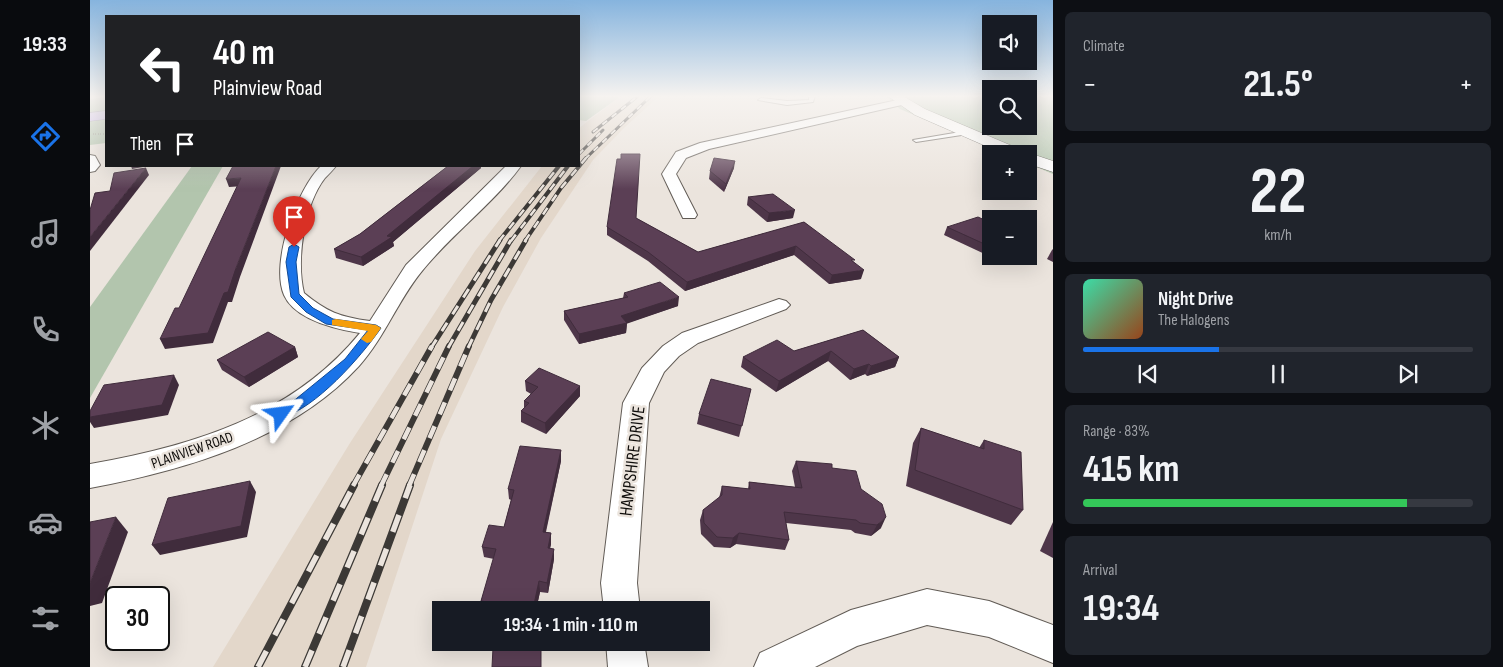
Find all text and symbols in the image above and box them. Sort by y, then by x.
map controls [982,15,1037,265]
button: sound [982,15,1037,70]
text: 19:33 [23,31,67,58]
text: 40 m [213,32,275,75]
icon: left [130,35,195,100]
text: Climate [1083,37,1125,56]
text: 21.5° [1243,62,1313,107]
text: − [1083,68,1097,101]
text: + [1459,68,1473,101]
text: Plainview Road [213,75,322,102]
button: search [982,80,1037,135]
icon: directions [28,119,63,154]
icon: arrive [171,130,199,158]
text: Then [130,133,161,156]
button: + [982,145,1037,200]
text: 22 [1250,154,1306,232]
pin [273,196,315,247]
icon: arrive [280,203,308,231]
button: − [982,210,1037,265]
icon: music [28,216,63,251]
text: km/h [1264,226,1292,245]
text: Night Drive [1158,288,1233,311]
text: The Halogens [1158,311,1229,330]
icon: phone [28,312,63,347]
icon: previous [1134,360,1162,388]
icon: pause [1264,360,1292,388]
icon: next [1394,360,1422,388]
position arrow [254,387,306,439]
street label: HAMPSHIRE DRIVE [615,405,650,517]
icon: climate [28,408,63,443]
text: Range · 83% [1083,422,1150,441]
street label: PLAINVIEW ROAD [149,428,236,473]
text: 415 km [1083,447,1180,492]
icon: car [28,505,63,540]
text: Arrival [1083,561,1117,580]
speed limit sign: 30 [105,586,170,651]
text: 19:34 [1083,586,1159,631]
icon: filters [28,601,63,636]
text: 19:34 · 1 min · 110 m [504,614,638,637]

